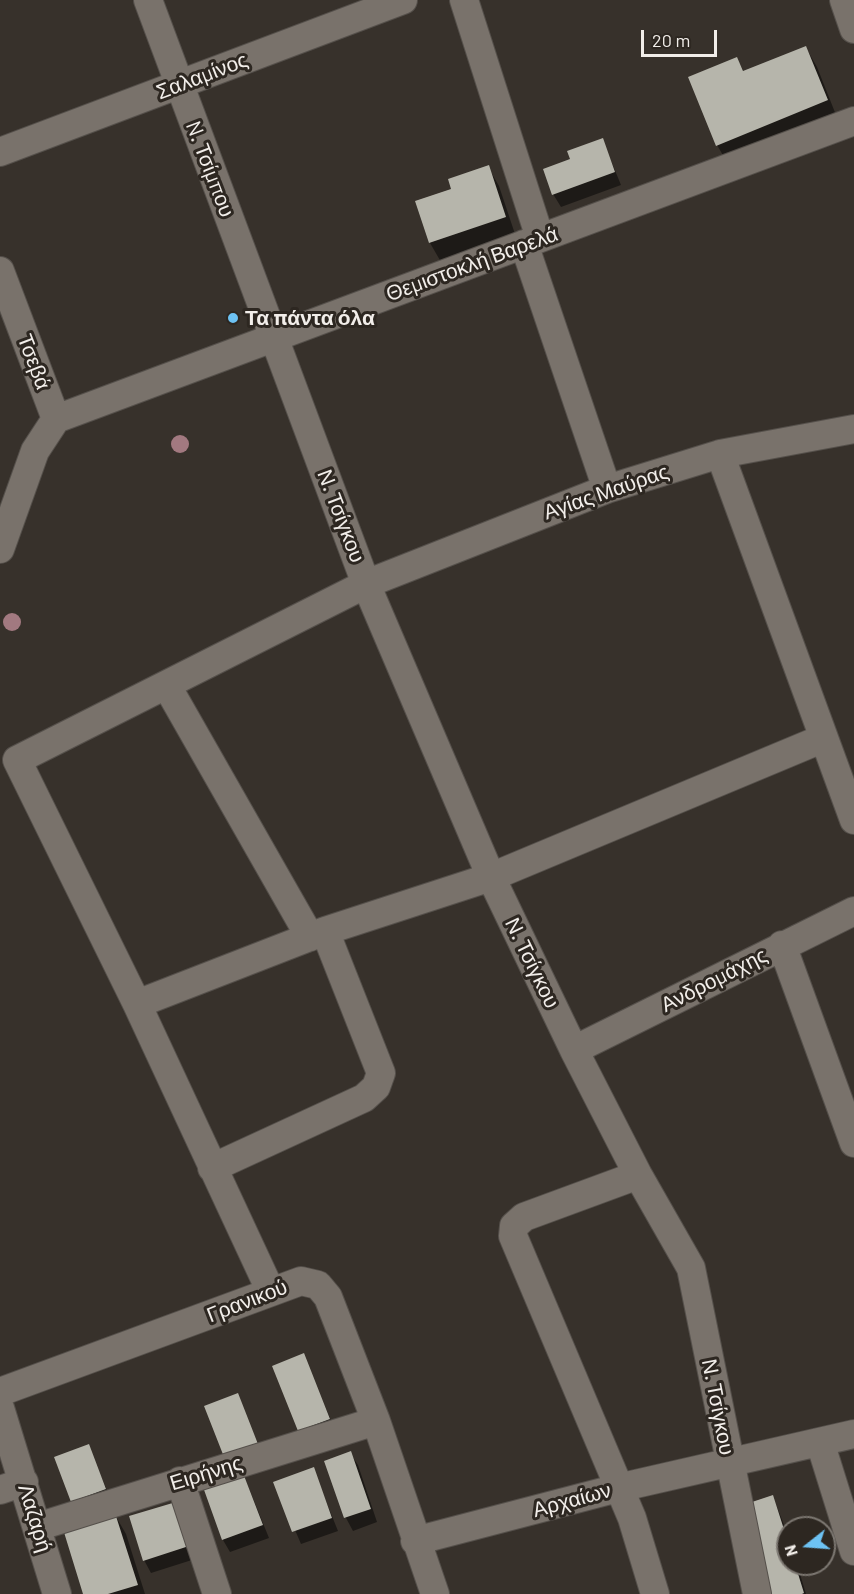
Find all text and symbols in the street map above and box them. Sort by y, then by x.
scale bar [644,18,720,56]
text: 20 m [652,29,690,51]
street label: Σαλαμίνος [153,47,251,105]
street label: N. Τσίμπου [180,118,240,220]
street label: Θεμιστοκλή Βαρελά [383,221,561,307]
place label: Τα πάντα όλα [245,305,375,331]
marker: Τα πάντα όλα [226,311,240,325]
street label: Τσεβά [12,331,56,393]
street label: Αγίας Μαύρας [540,459,672,525]
street label: Ν. Τσίγκου [312,466,370,566]
street label: Ν. Τσίγκου [499,914,565,1012]
street label: Ανδρομάχης [657,942,771,1018]
street label: Γρανικού [203,1274,291,1328]
street label: Ν. Τσίγκου [696,1357,740,1457]
street label: Ειρήνης [167,1450,245,1496]
street label: Αρχαίων [530,1477,614,1523]
street label: Λαζαρή [13,1481,57,1555]
north arrow [776,1516,836,1576]
text: N [780,1543,801,1559]

